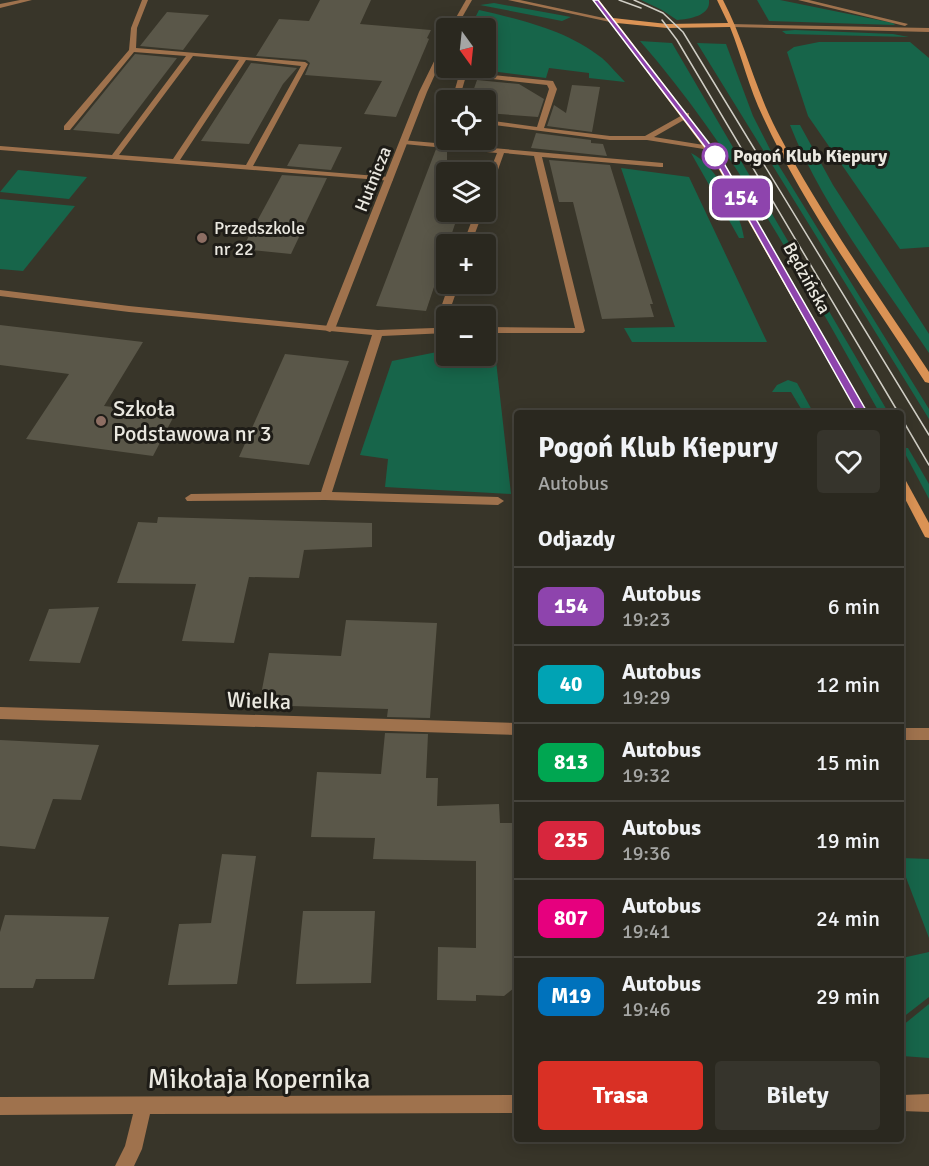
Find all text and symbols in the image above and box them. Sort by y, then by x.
north arrow [436,18,496,78]
map controls [436,18,496,366]
button: locate [436,90,496,150]
street label: Hutnicza [350,143,396,215]
marker: Pogoń Klub Kiepury [702,143,728,169]
place label: Pogoń Klub Kiepury [733,145,887,167]
button: layers [436,162,496,222]
line badge: 154 [706,178,776,218]
text: 154 [724,185,758,211]
place label: Przedszkole nr 22 [214,217,305,260]
marker: Przedszkole nr 22 [195,231,209,245]
button: + [436,234,496,294]
street label: Będzińska [778,238,836,318]
button: − [436,306,496,366]
place label: Szkoła Podstawowa nr 3 [113,395,272,447]
marker: Szkoła Podstawowa nr 3 [94,414,108,428]
button: heart [817,430,880,493]
text: Pogoń Klub Kiepury [538,431,778,465]
text: Autobus [538,471,608,496]
text: Odjazdy [538,525,615,552]
text: Autobus [622,580,701,607]
text: 154 [554,593,588,619]
text: 6 min [828,593,880,620]
text: 19:23 [622,607,671,632]
text: Autobus [622,658,701,685]
text: 40 [560,671,582,697]
text: 12 min [816,671,880,698]
text: 19:29 [622,685,671,710]
street label: Wielka [226,686,292,715]
text: Autobus [622,736,701,763]
text: 813 [554,749,588,775]
text: 15 min [816,749,880,776]
text: 19:32 [622,763,671,788]
text: Autobus [622,814,701,841]
text: 235 [554,827,588,853]
text: 19 min [816,827,880,854]
text: 19:36 [622,841,671,866]
text: Autobus [622,892,701,919]
text: 807 [554,905,588,931]
text: 24 min [816,905,880,932]
text: 19:41 [622,919,671,944]
text: Autobus [622,970,701,997]
text: M19 [551,983,591,1009]
text: 29 min [816,983,880,1010]
text: 19:46 [622,997,671,1022]
button: Trasa [538,1061,703,1130]
button: Bilety [715,1061,880,1130]
street label: Mikołaja Kopernika [148,1063,370,1096]

